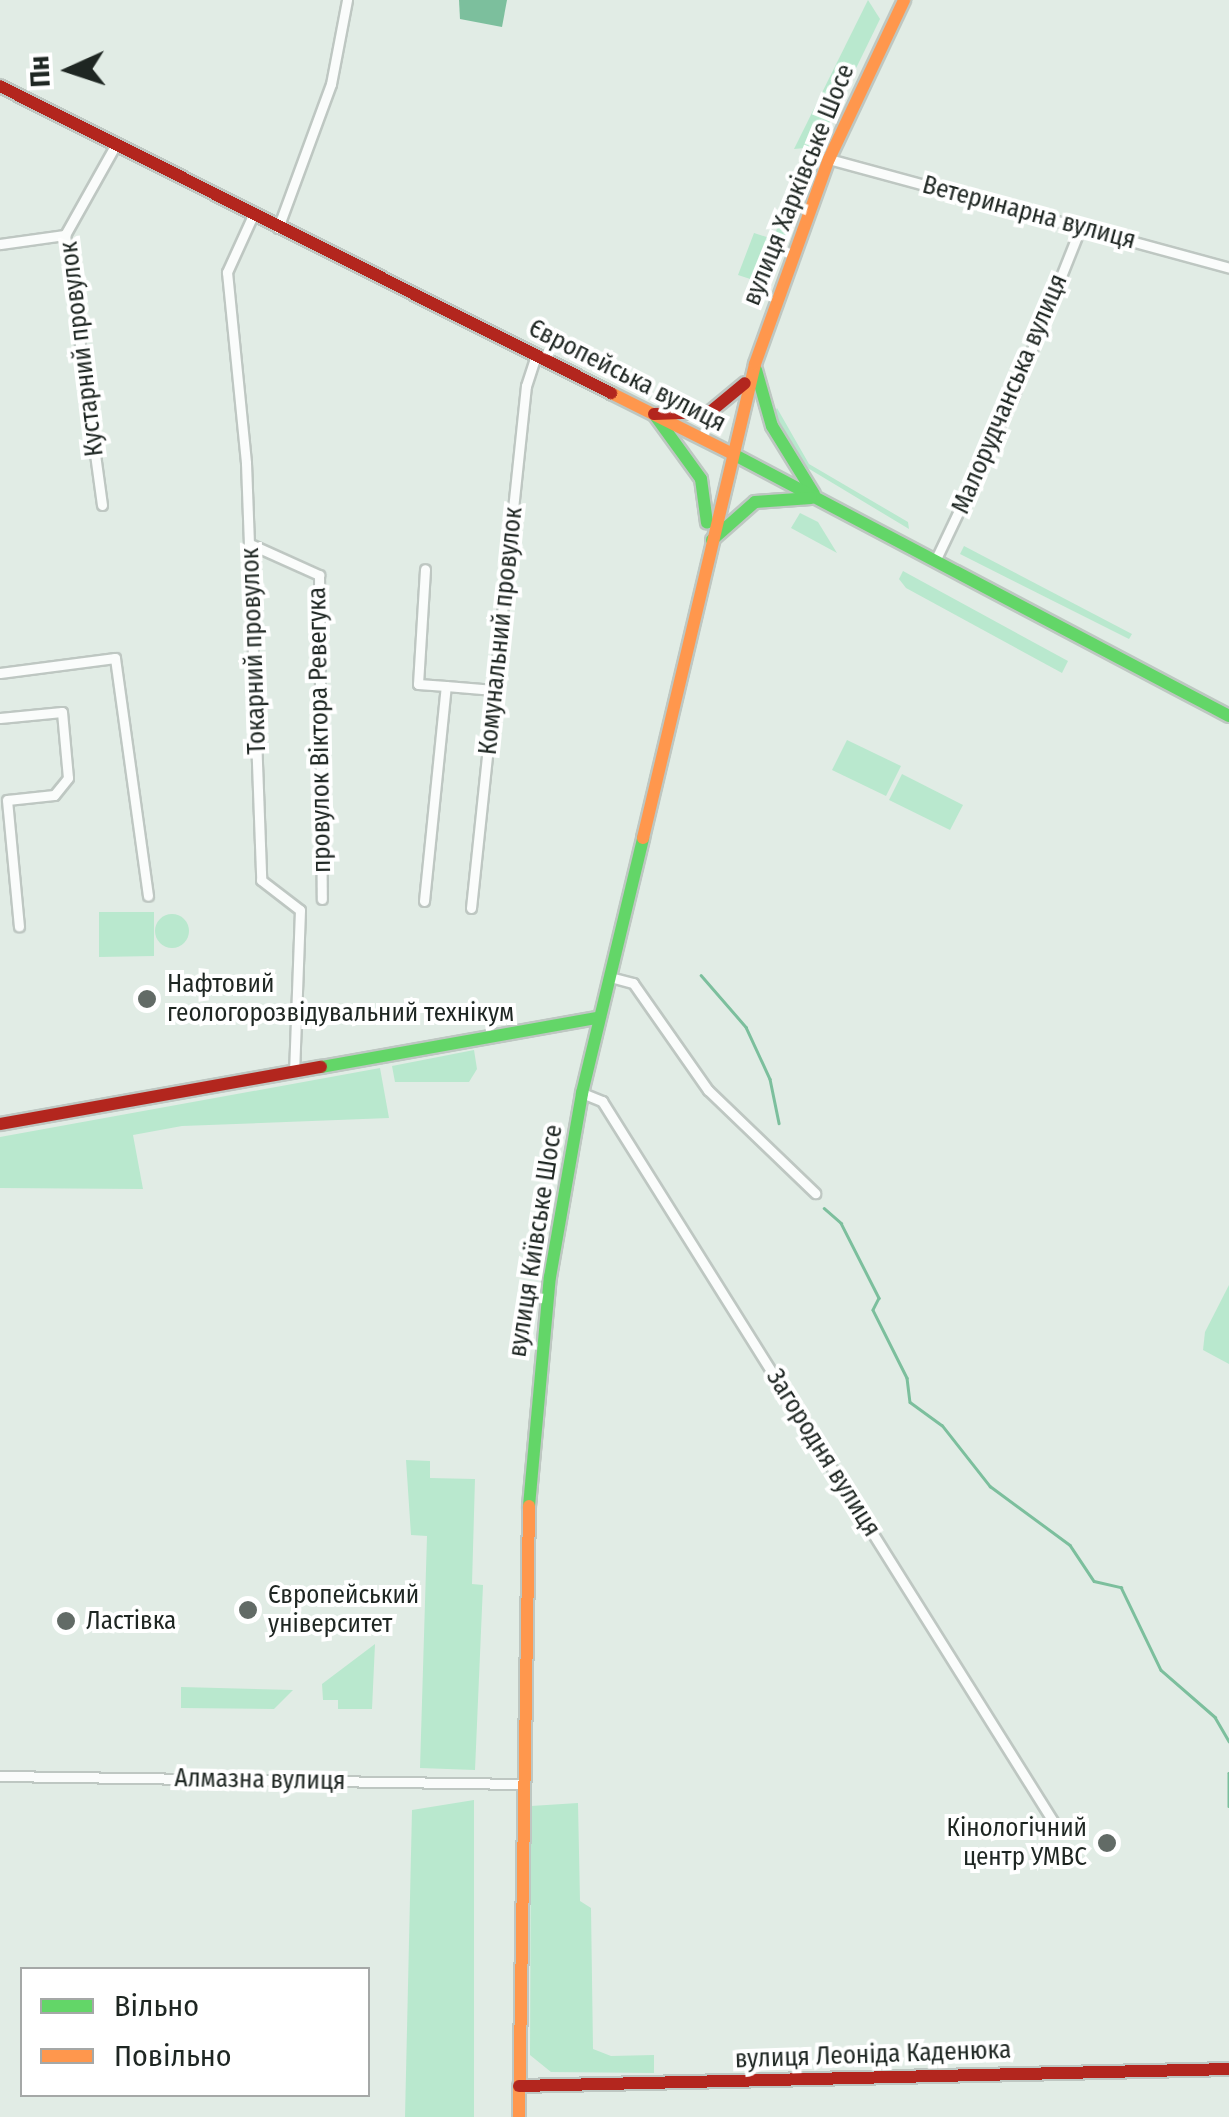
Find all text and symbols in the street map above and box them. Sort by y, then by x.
north arrow [20,20,120,120]
text: Пн [22,55,57,88]
street label: вулиця Харківське Шосе [737,60,861,310]
street label: Ветеринарна вулиця [919,170,1139,256]
street label: Кустарний провулок [54,240,110,458]
street label: Малорудчанська вулиця [946,270,1074,518]
street label: Європейська вулиця [523,313,731,439]
street label: Комунальний провулок [473,506,529,756]
street label: Токарний провулок [235,547,273,755]
street label: провулок Віктора Ревегука [303,587,337,873]
place label: Нафтовий геологорозвідувальний технікум [167,970,514,1029]
marker: Нафтовий геологорозвідувальний технікум [136,988,158,1010]
street label: вулиця Київське Шосе [503,1123,569,1359]
street label: Загородня вулиця [759,1364,887,1542]
place label: Європейський університет [268,1581,419,1640]
marker: Європейський університет [237,1599,259,1621]
place label: Ластівка [86,1606,176,1636]
marker: Ластівка [55,1610,77,1632]
street label: Алмазна вулиця [174,1764,346,1796]
place label: Кінологічний центр УМВС [947,1814,1087,1873]
marker: Кінологічний центр УМВС [1096,1832,1118,1854]
legend [20,1967,370,2097]
text: Вільно [114,1988,199,2024]
street label: вулиця Леоніда Каденюка [734,2035,1012,2075]
text: Повільно [114,2038,232,2074]

